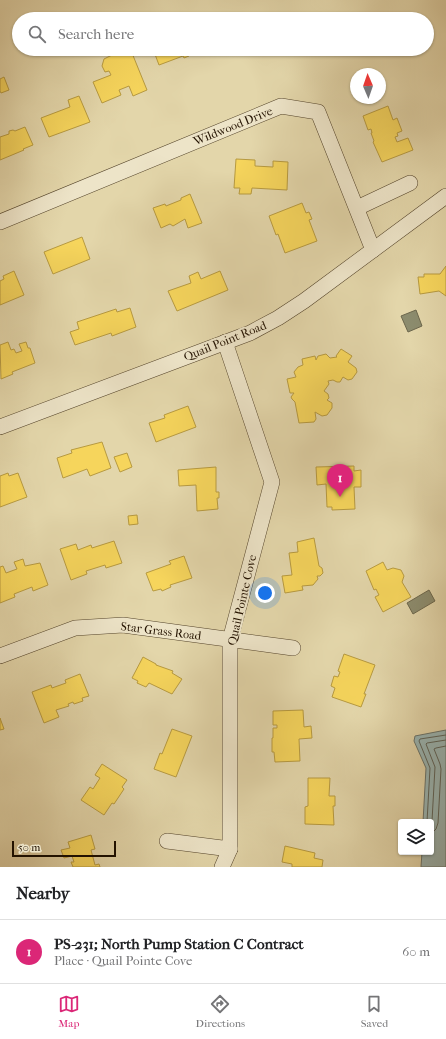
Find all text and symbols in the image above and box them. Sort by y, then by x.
search box [12,12,434,56]
icon: search [26,23,48,45]
text: Search here [58,25,134,43]
north arrow [350,68,386,104]
street label: Wildwood Drive [190,104,275,149]
street label: Quail Point Road [182,318,269,364]
pin: 1 [327,464,353,497]
street label: Quail Pointe Cove [225,553,259,647]
your location [255,583,275,603]
street label: Star Grass Road [120,619,203,643]
map controls [398,819,434,855]
button: layers [398,819,434,855]
scale bar [12,839,116,858]
text: 50 m [18,841,40,854]
text: Nearby [16,883,70,903]
text: PS-231; North Pump Station C Contract [54,935,304,953]
text: 1 [27,944,31,959]
text: 60 m [402,944,430,959]
text: Place · Quail Pointe Cove [54,953,192,968]
tab: Map [58,993,80,1030]
tab: Directions [196,993,245,1030]
tab: Saved [361,993,388,1030]

